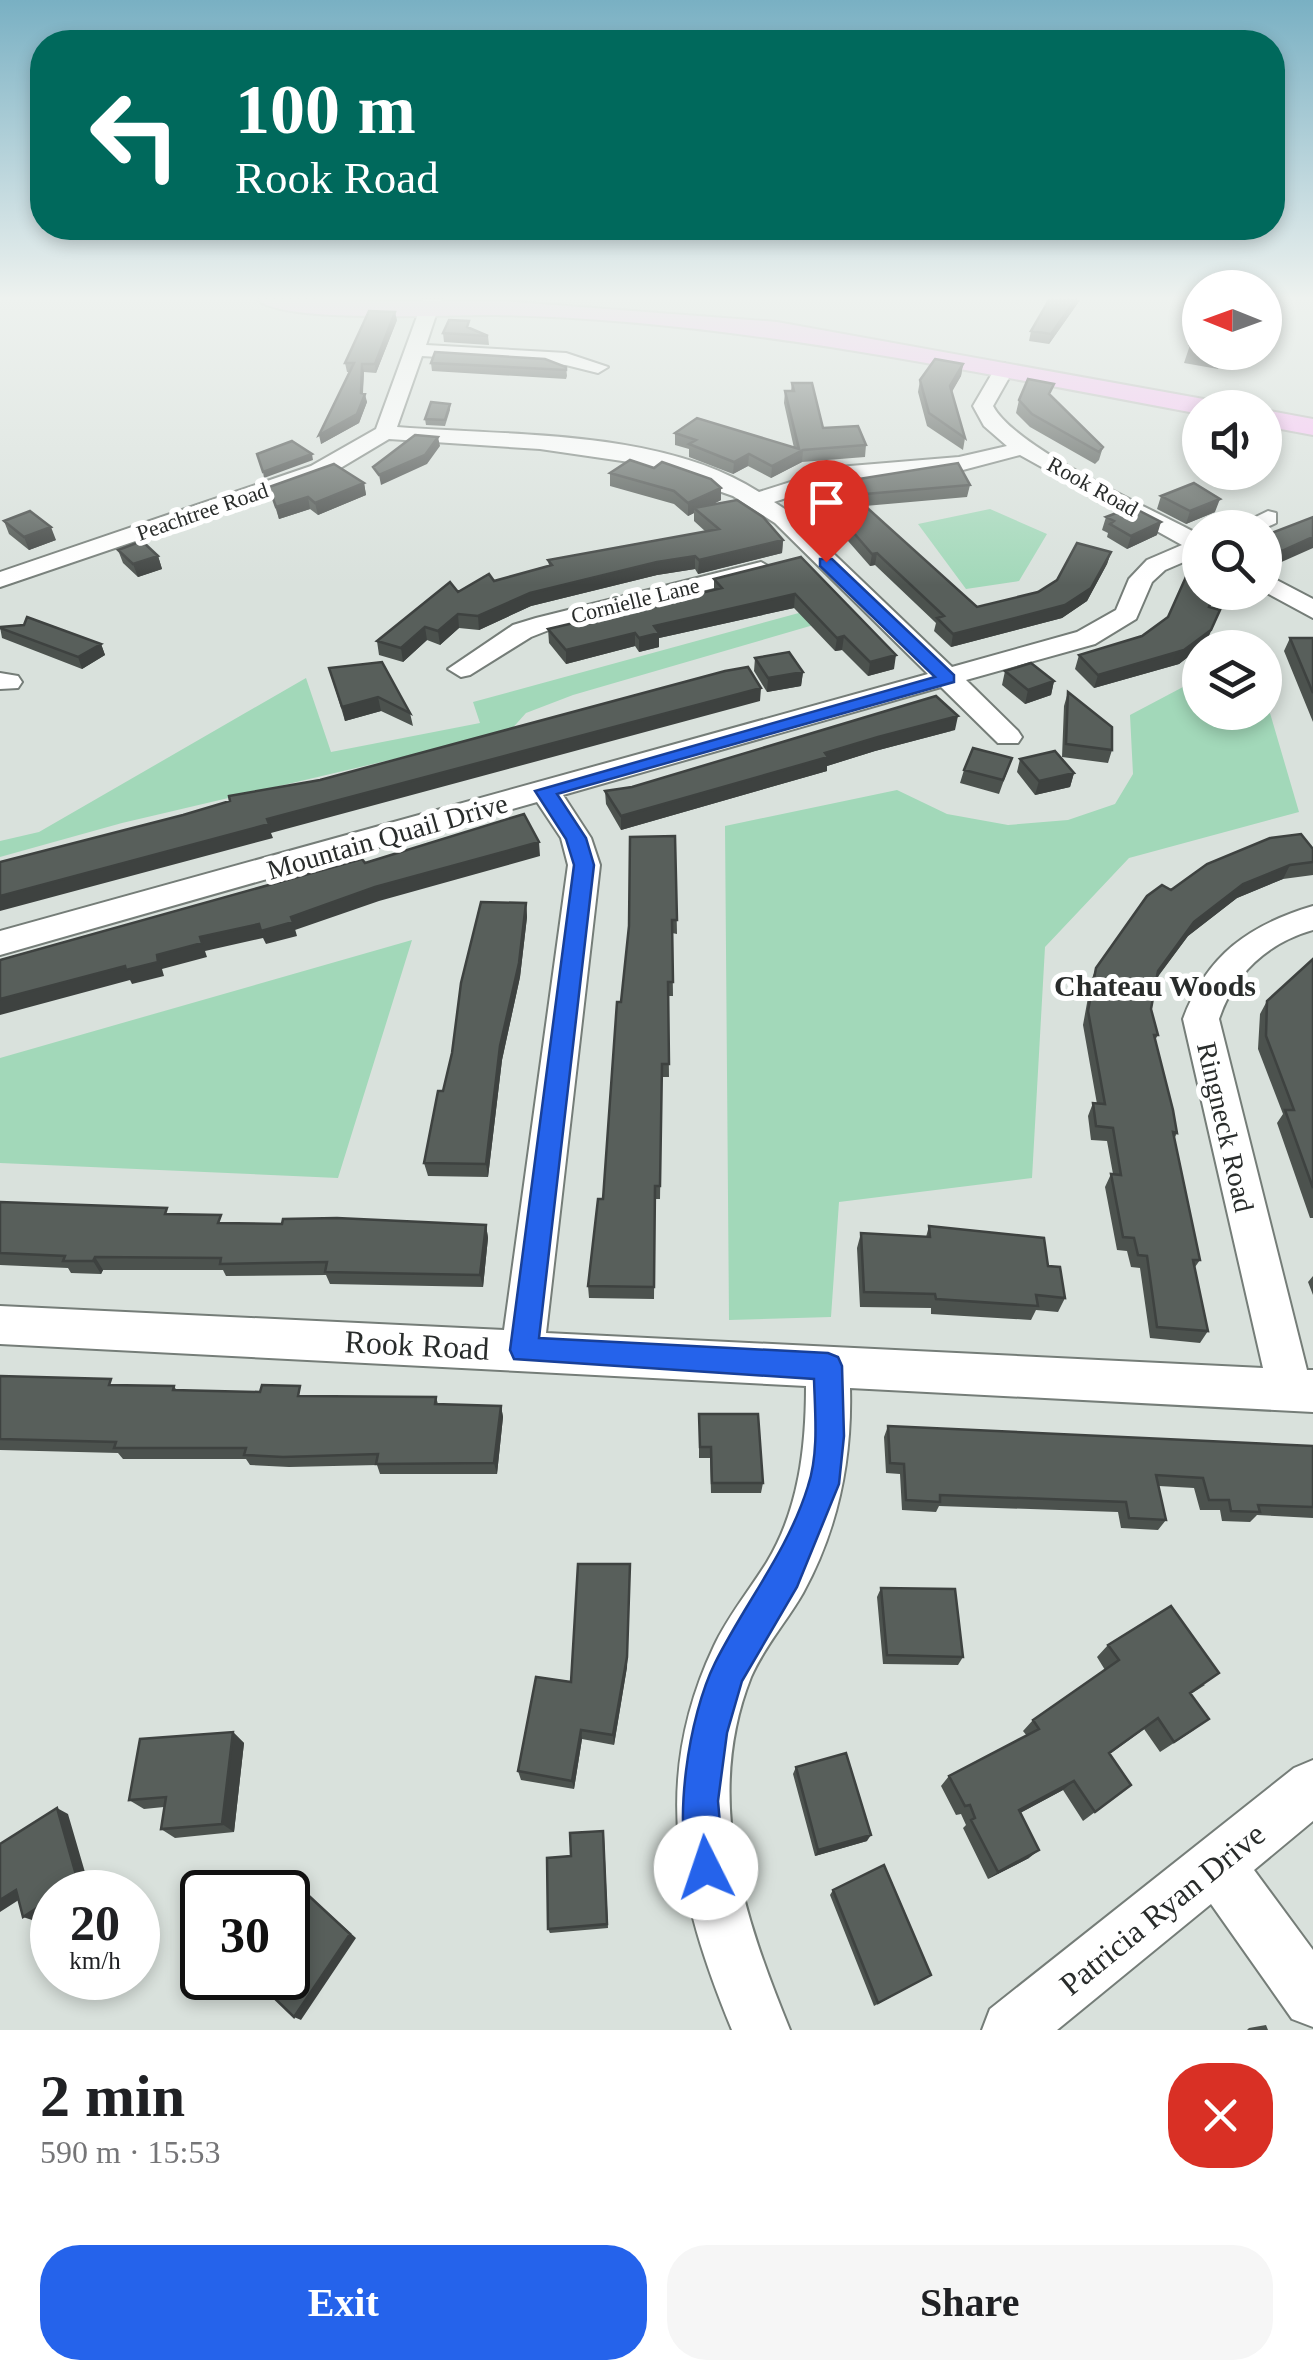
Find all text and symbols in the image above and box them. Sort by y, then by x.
icon: left [70,70,200,200]
text: 100 m [235,71,416,148]
text: Rook Road [235,153,439,203]
north arrow [1182,270,1282,370]
map controls [1182,270,1282,730]
button: sound [1182,390,1282,490]
street label: Rook Road [1043,451,1142,522]
pin [784,460,869,563]
icon: arrive [799,475,854,530]
street label: Peachtree Road [133,477,271,546]
button: search [1182,510,1282,610]
street label: Cornielle Lane [568,572,702,629]
button: layers [1182,630,1282,730]
street label: Mountain Quail Drive [263,787,511,886]
district label: Chateau Woods [1054,969,1256,1002]
street label: Ringneck Road [1191,1039,1260,1215]
street label: Rook Road [344,1323,490,1367]
street label: Patricia Ryan Drive [1052,1815,1272,2003]
position arrow [654,1816,758,1920]
speed limit sign: 30 [180,1870,310,2000]
text: 20 [70,1895,120,1951]
text: km/h [69,1947,121,1974]
text: 2 min [40,2063,185,2129]
button: close [1168,2063,1273,2168]
text: 590 m · 15:53 [40,2134,220,2170]
button: Exit [40,2245,647,2360]
button: Share [667,2245,1273,2360]

